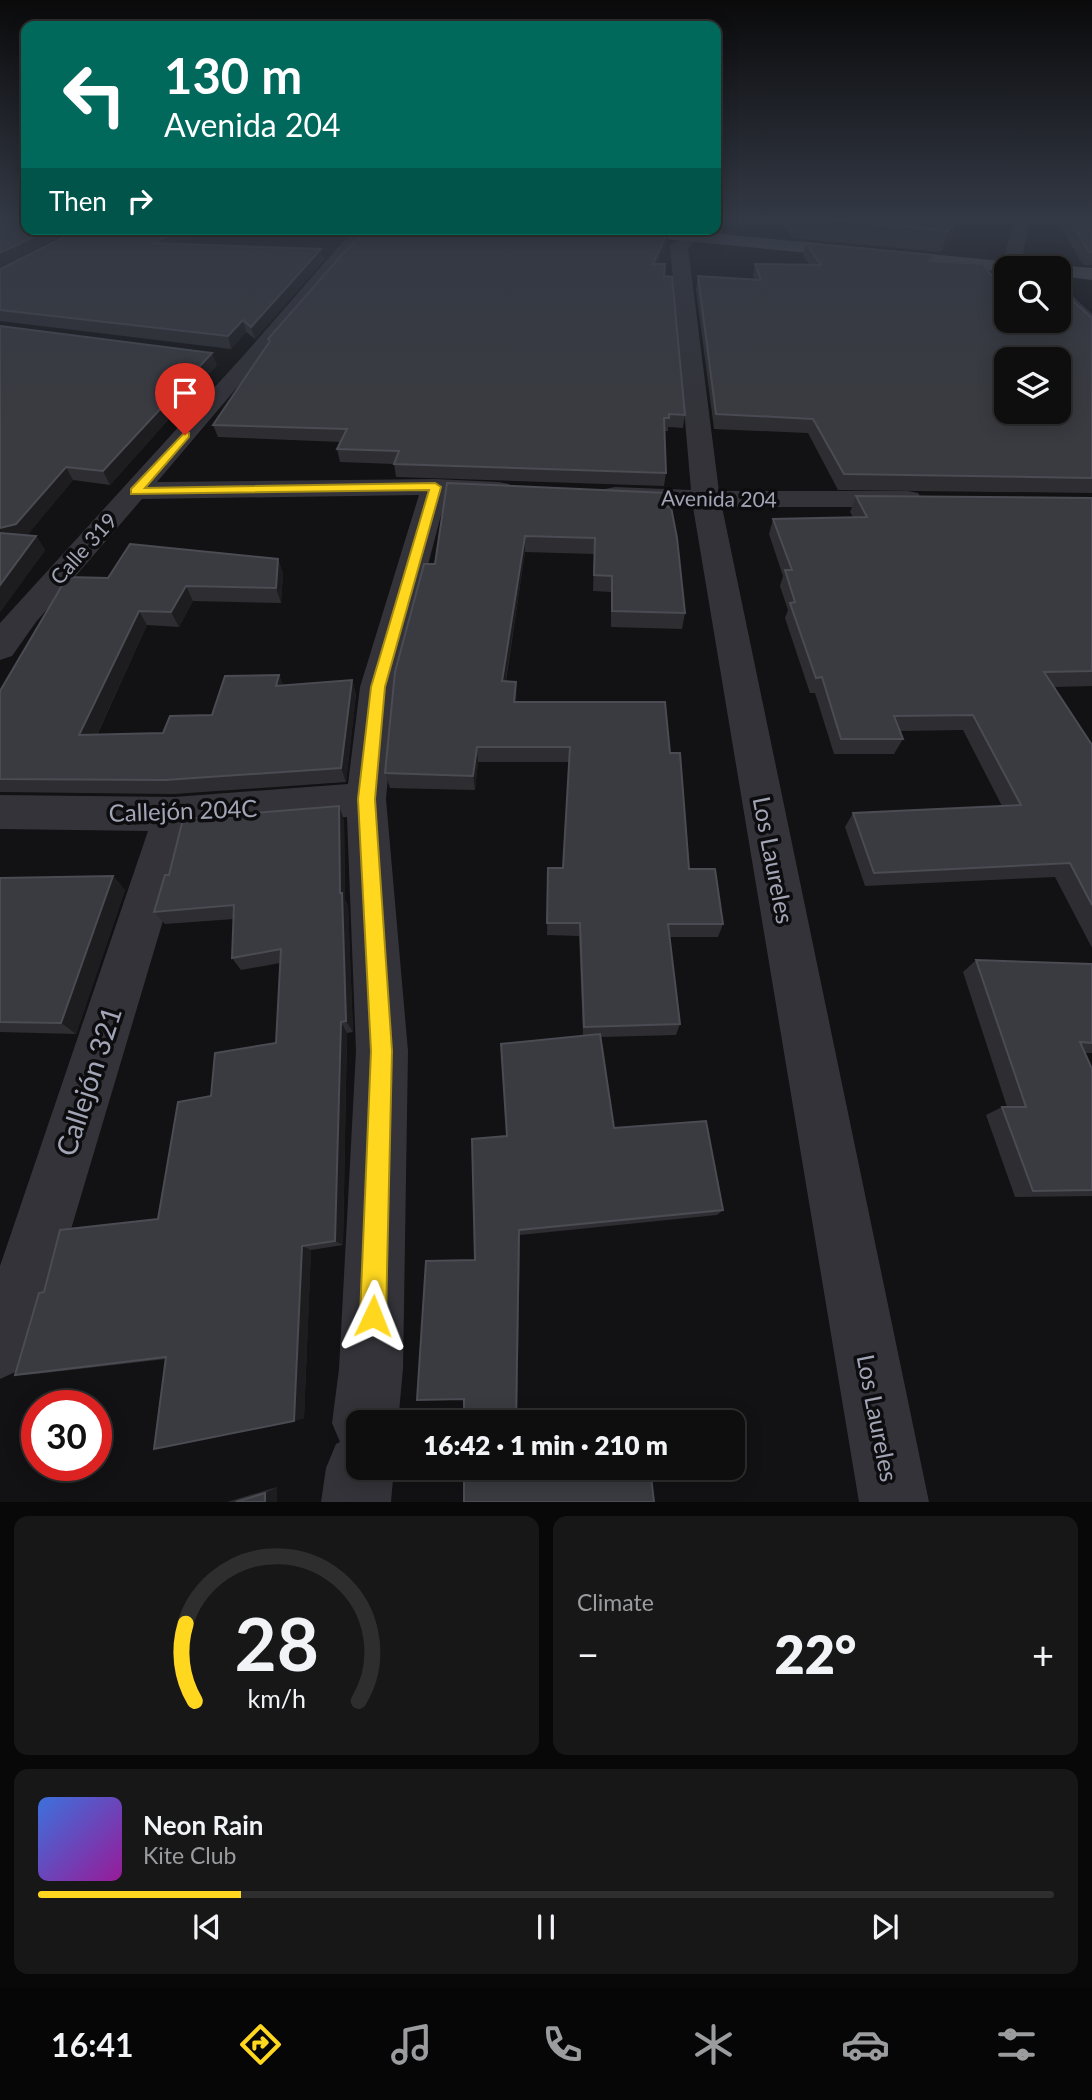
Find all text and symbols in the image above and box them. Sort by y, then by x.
text: 130 m [164,46,302,104]
icon: left [49,49,140,140]
text: Avenida 204 [164,105,341,144]
icon: right [121,182,159,220]
text: Then [49,185,107,217]
map controls [994,256,1071,424]
button: search [994,256,1071,333]
button: layers [994,347,1071,424]
pin [155,363,215,435]
icon: arrive [166,374,204,412]
street label: Avenida 204 [661,484,777,512]
street label: Calle 319 [44,507,122,589]
street label: Callejón 204C [108,793,258,827]
street label: Los Laureles [747,794,801,926]
street label: Callejón 321 [48,1002,128,1160]
position arrow [336,1279,410,1353]
street label: Los Laureles [851,1352,905,1484]
speed limit sign: 30 [21,1390,112,1481]
text: 16:42 · 1 min · 210 m [423,1429,668,1461]
text: Climate [577,1588,654,1616]
text: 28 [234,1600,319,1688]
text: 22° [775,1623,856,1685]
text: − [577,1631,599,1677]
text: + [1032,1631,1054,1677]
text: km/h [247,1683,306,1713]
text: Neon Rain [143,1809,263,1841]
text: Kite Club [143,1841,236,1869]
icon: previous [188,1908,226,1946]
icon: pause [527,1908,565,1946]
icon: next [866,1908,904,1946]
icon: directions [236,2020,285,2069]
icon: music [387,2020,436,2069]
icon: phone [538,2020,587,2069]
icon: climate [689,2020,738,2069]
icon: car [841,2020,890,2069]
icon: filters [992,2020,1041,2069]
text: 16:41 [51,2025,134,2064]

